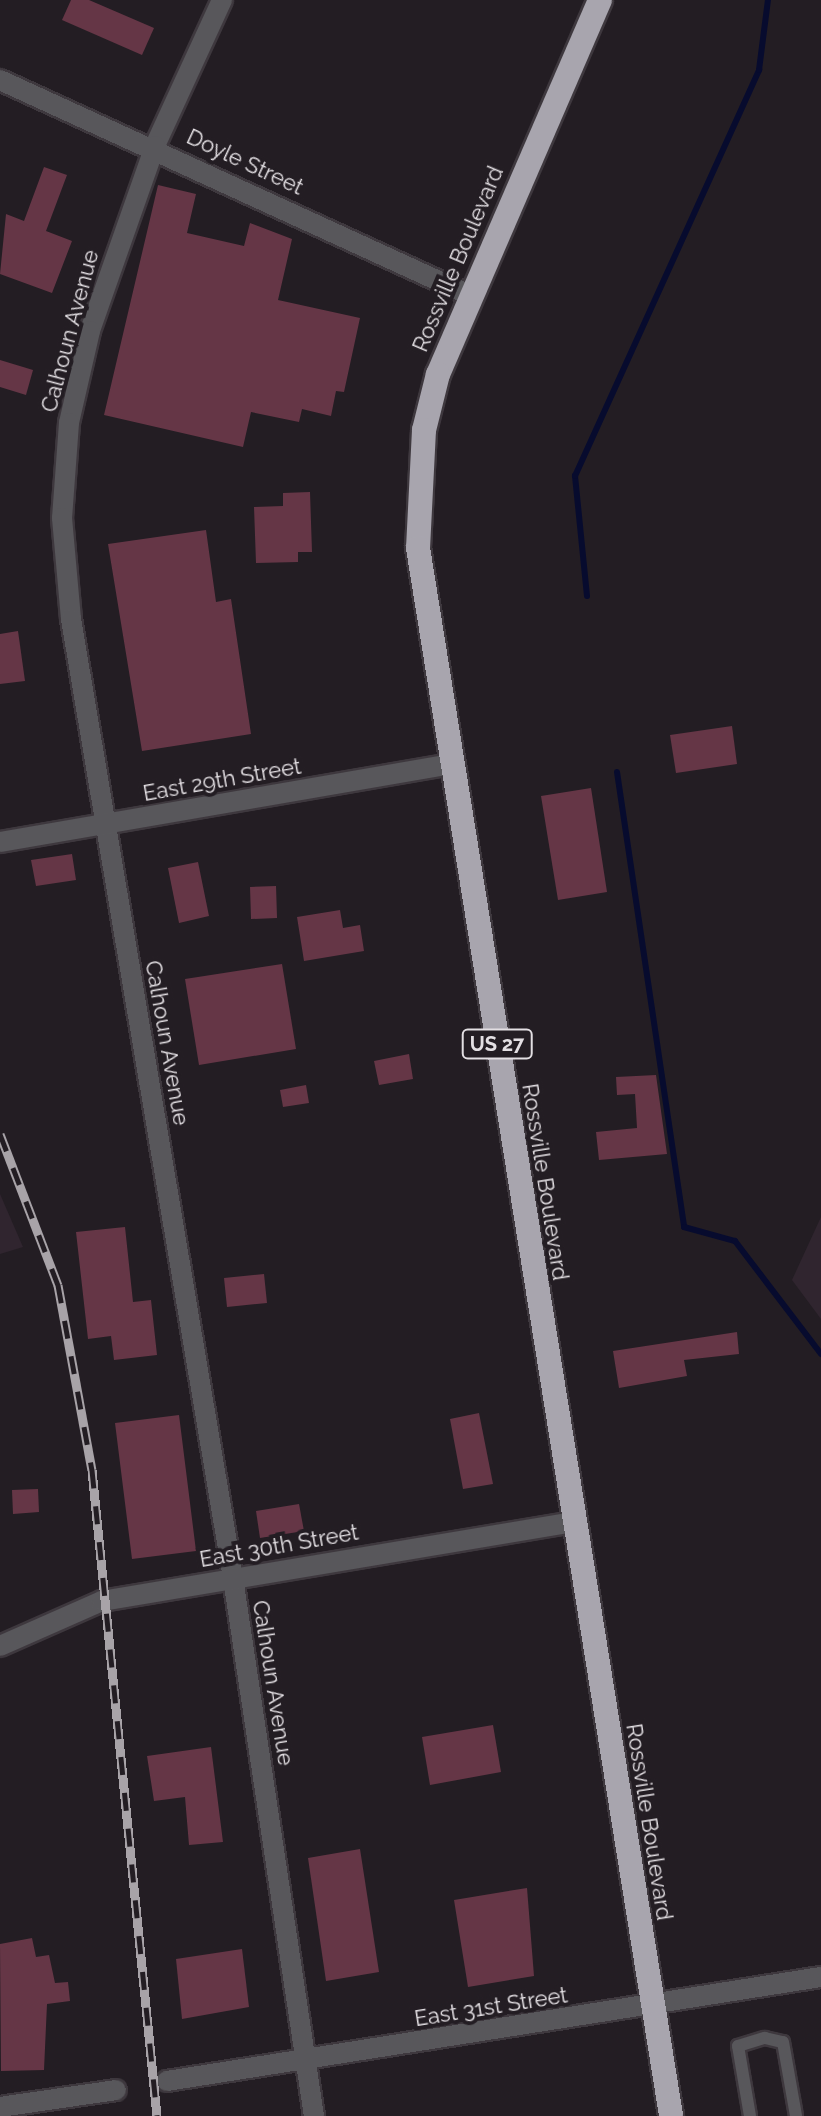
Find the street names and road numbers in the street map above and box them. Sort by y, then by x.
street label: Doyle Street [182,123,308,201]
street label: Rossville Boulevard [407,162,509,356]
street label: Calhoun Avenue [36,247,104,415]
street label: East 29th Street [141,753,303,807]
street label: Calhoun Avenue [139,958,195,1128]
road number: US 27 [461,1028,533,1060]
street label: Rossville Boulevard [516,1082,574,1282]
street label: East 30th Street [197,1519,361,1573]
street label: Calhoun Avenue [247,1598,299,1768]
street label: Rossville Boulevard [620,1722,678,1922]
street label: East 31st Street [413,1982,569,2032]

